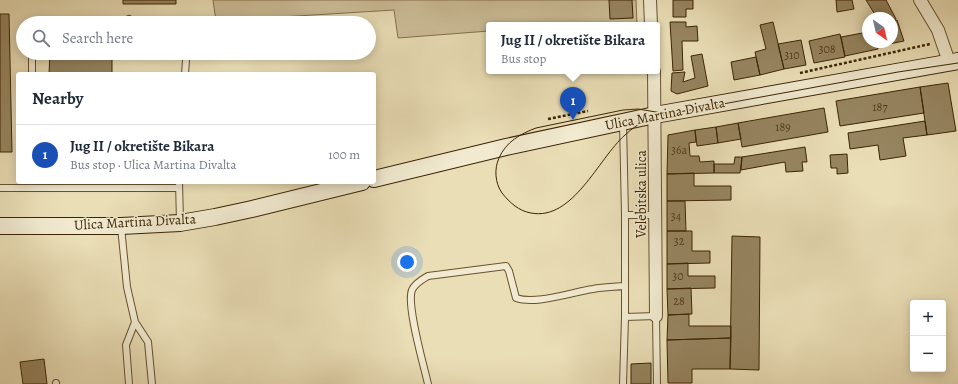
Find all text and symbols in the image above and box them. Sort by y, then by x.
north arrow [862,12,898,48]
search box [16,16,376,60]
popup [486,22,660,74]
icon: search [30,27,52,49]
text: Search here [62,28,133,48]
text: Jug II / okretište Bikara [501,30,645,50]
house number: 308 [818,41,836,57]
house number: 310 [784,47,800,63]
text: Bus stop [501,50,546,67]
text: Nearby [32,87,83,110]
pin: 1 [560,87,586,120]
street label: Ulica Martina Divalta [603,93,727,135]
house number: 187 [873,99,888,115]
house number: 189 [775,119,791,135]
text: Jug II / okretište Bikara [70,136,214,156]
house number: 36a [671,142,687,158]
text: 1 [43,146,47,163]
text: 100 m [328,146,360,163]
street label: Velebitska ulica [632,150,651,239]
text: Bus stop · Ulica Martina Divalta [70,156,236,173]
house number: 34 [671,208,682,224]
street label: Ulica Martina Divalta [74,209,197,235]
house number: 32 [674,233,685,249]
your location [397,252,417,272]
house number: 30 [672,268,684,284]
house number: 28 [673,293,685,309]
map controls [910,300,946,372]
button: + [910,300,946,336]
button: − [910,336,946,372]

